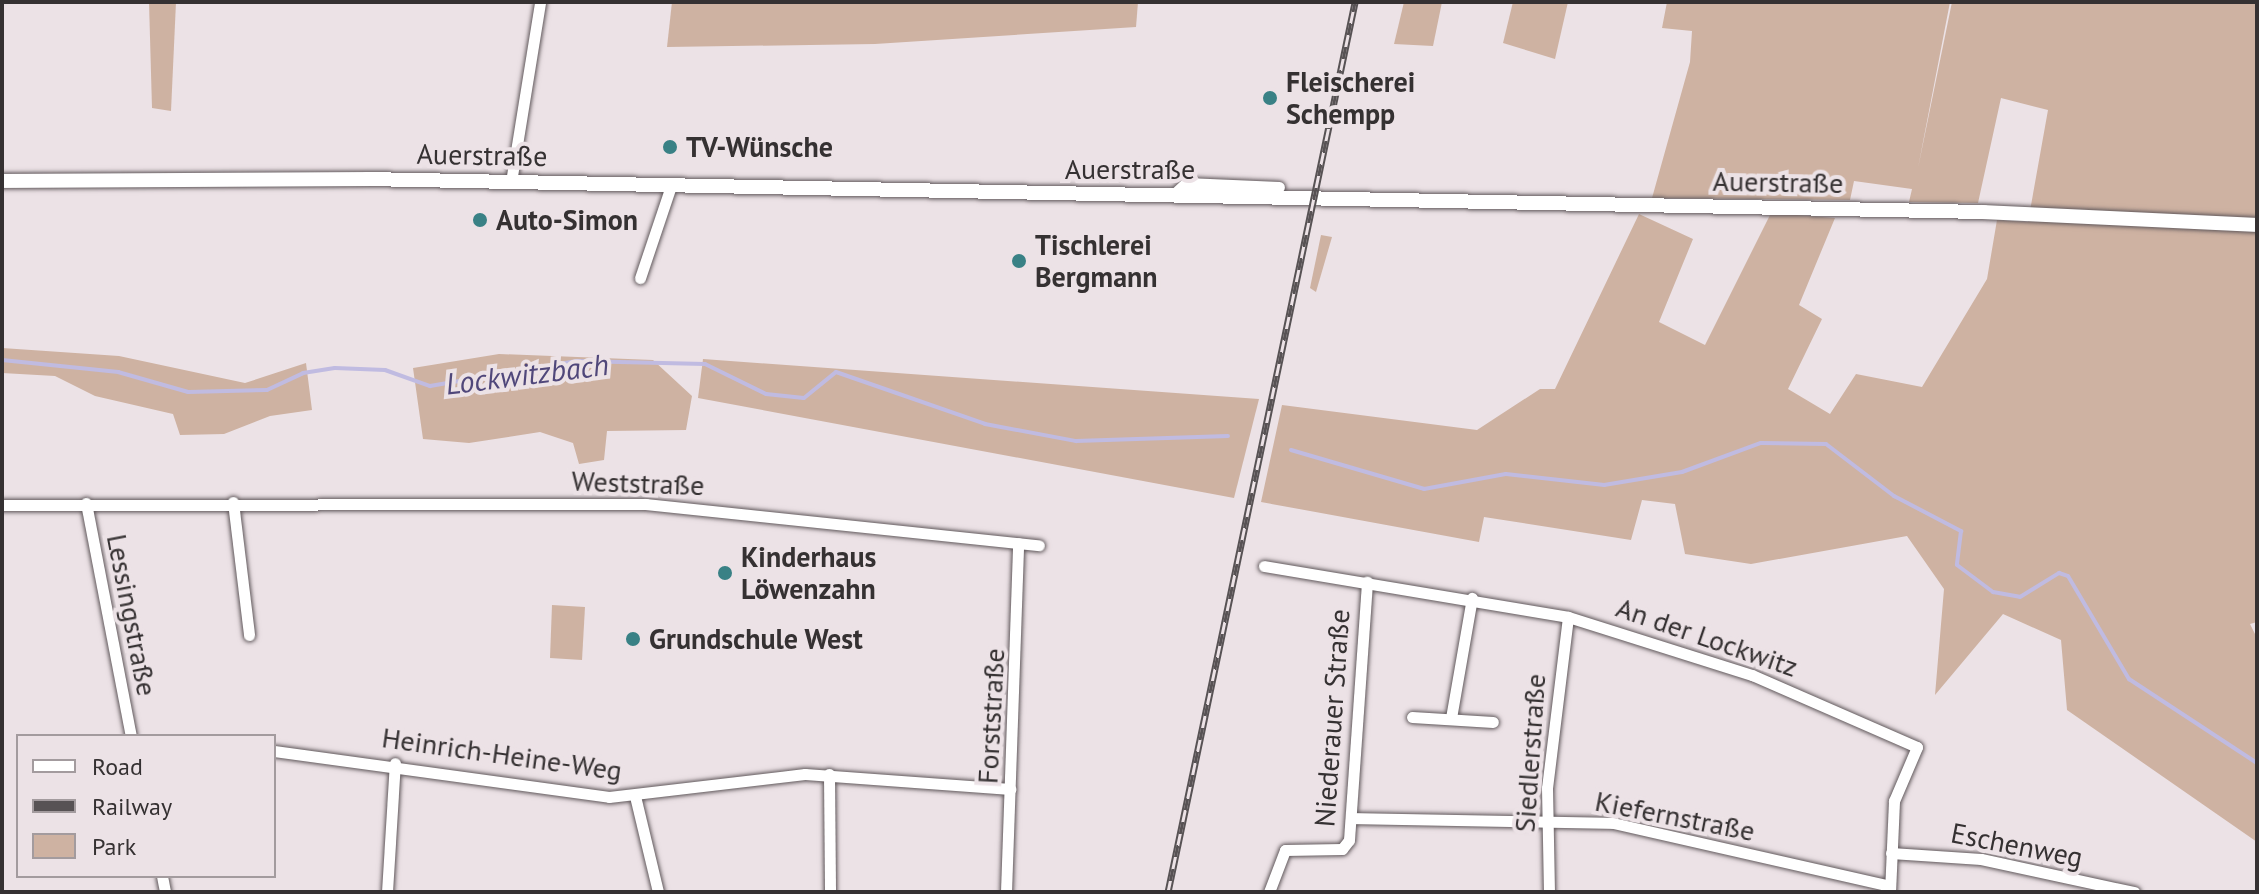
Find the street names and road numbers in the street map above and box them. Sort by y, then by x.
street label: Auerstraße [416,137,548,173]
street label: Auerstraße [1065,152,1195,186]
street label: Auerstraße [1712,164,1844,200]
street label: Weststraße [571,464,705,502]
street label: Lessingstraße [100,531,164,699]
street label: An der Lockwitz [1612,590,1802,684]
street label: Niederauer Straße [1308,608,1356,828]
street label: Forststraße [971,647,1011,785]
street label: Siedlerstraße [1508,672,1552,834]
street label: Heinrich-Heine-Weg [380,721,624,787]
street label: Kiefernstraße [1592,784,1758,848]
street label: Eschenweg [1948,816,2086,874]

